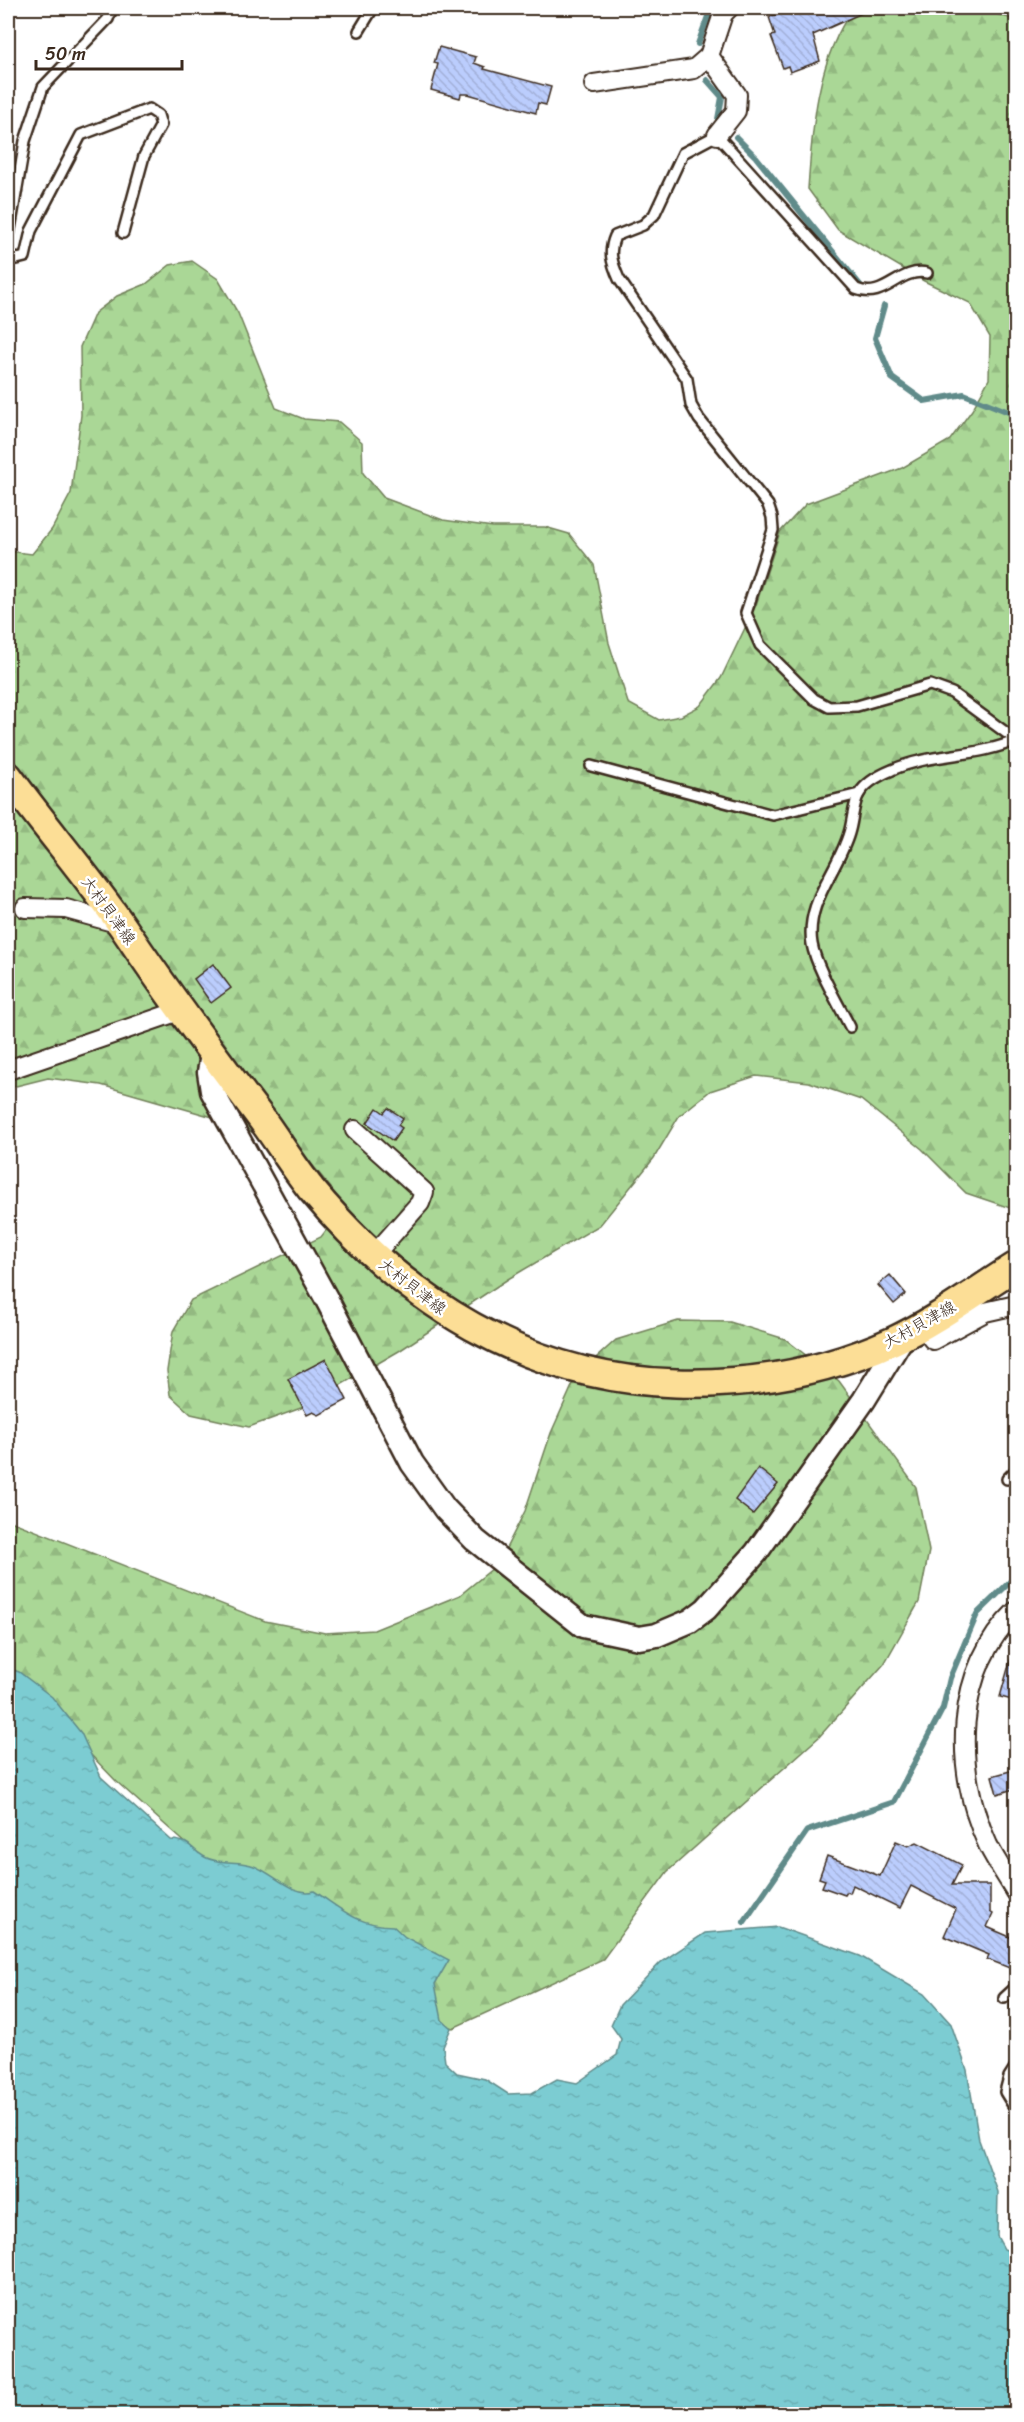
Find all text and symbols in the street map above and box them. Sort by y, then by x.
scale bar [36,33,182,71]
text: 50 m [45,38,86,70]
street label: 大村貝津線 [73,869,144,951]
street label: 大村貝津線 [372,1250,453,1322]
street label: 大村貝津線 [877,1292,961,1357]

